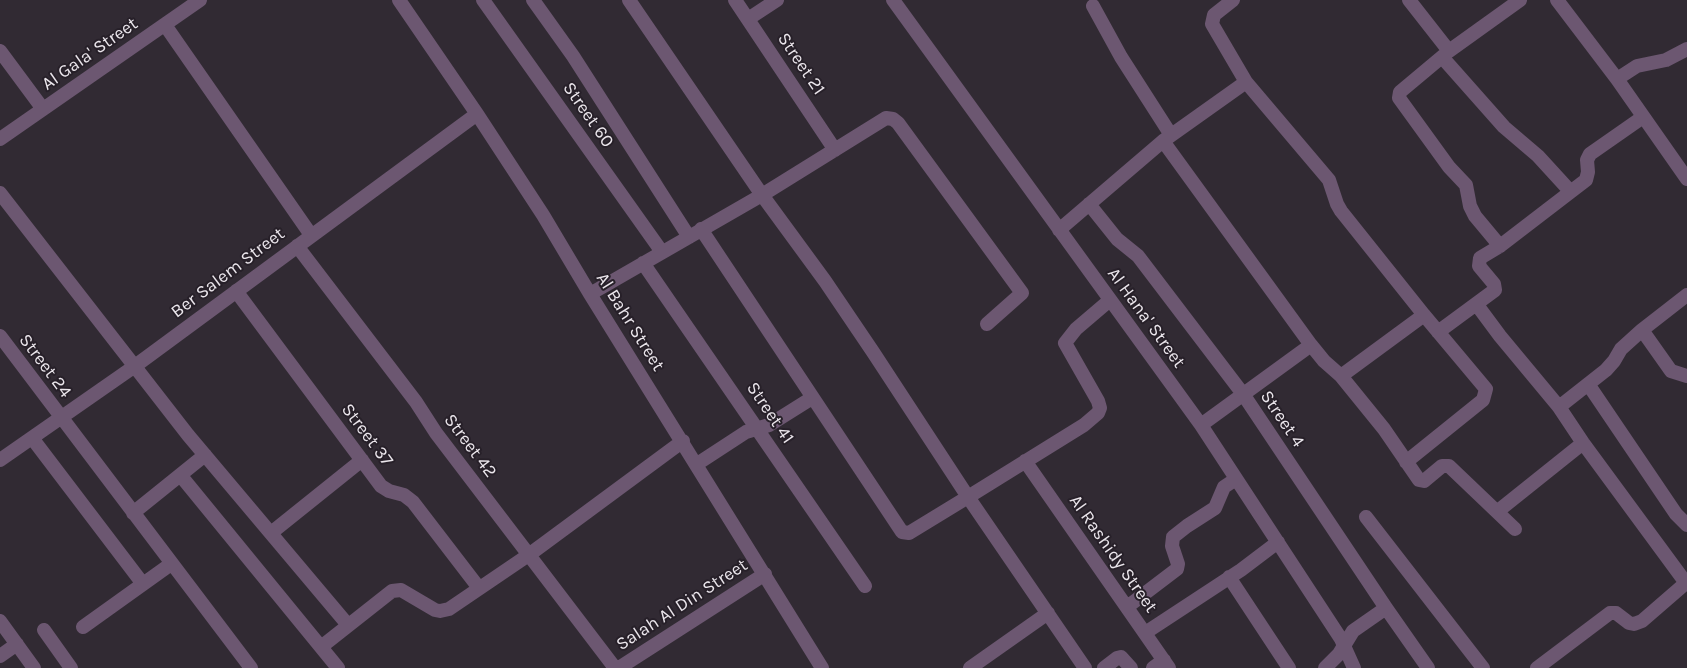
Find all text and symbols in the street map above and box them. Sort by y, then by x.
street label: Al Gala' Street [38,13,142,95]
street label: Street 21 [772,29,830,99]
street label: Street 60 [558,78,618,152]
street label: Ber Salem Street [167,223,289,323]
street label: Al Hana' Street [1102,264,1190,372]
street label: Al Bahr Street [591,269,669,375]
street label: Street 24 [14,330,76,402]
street label: Street 41 [742,378,798,448]
street label: Street 4 [1255,387,1309,451]
street label: Street 37 [336,399,398,471]
street label: Street 42 [439,410,501,482]
street label: Al Rashidy Street [1064,491,1162,617]
street label: Salah Al Din Street [612,554,752,656]

